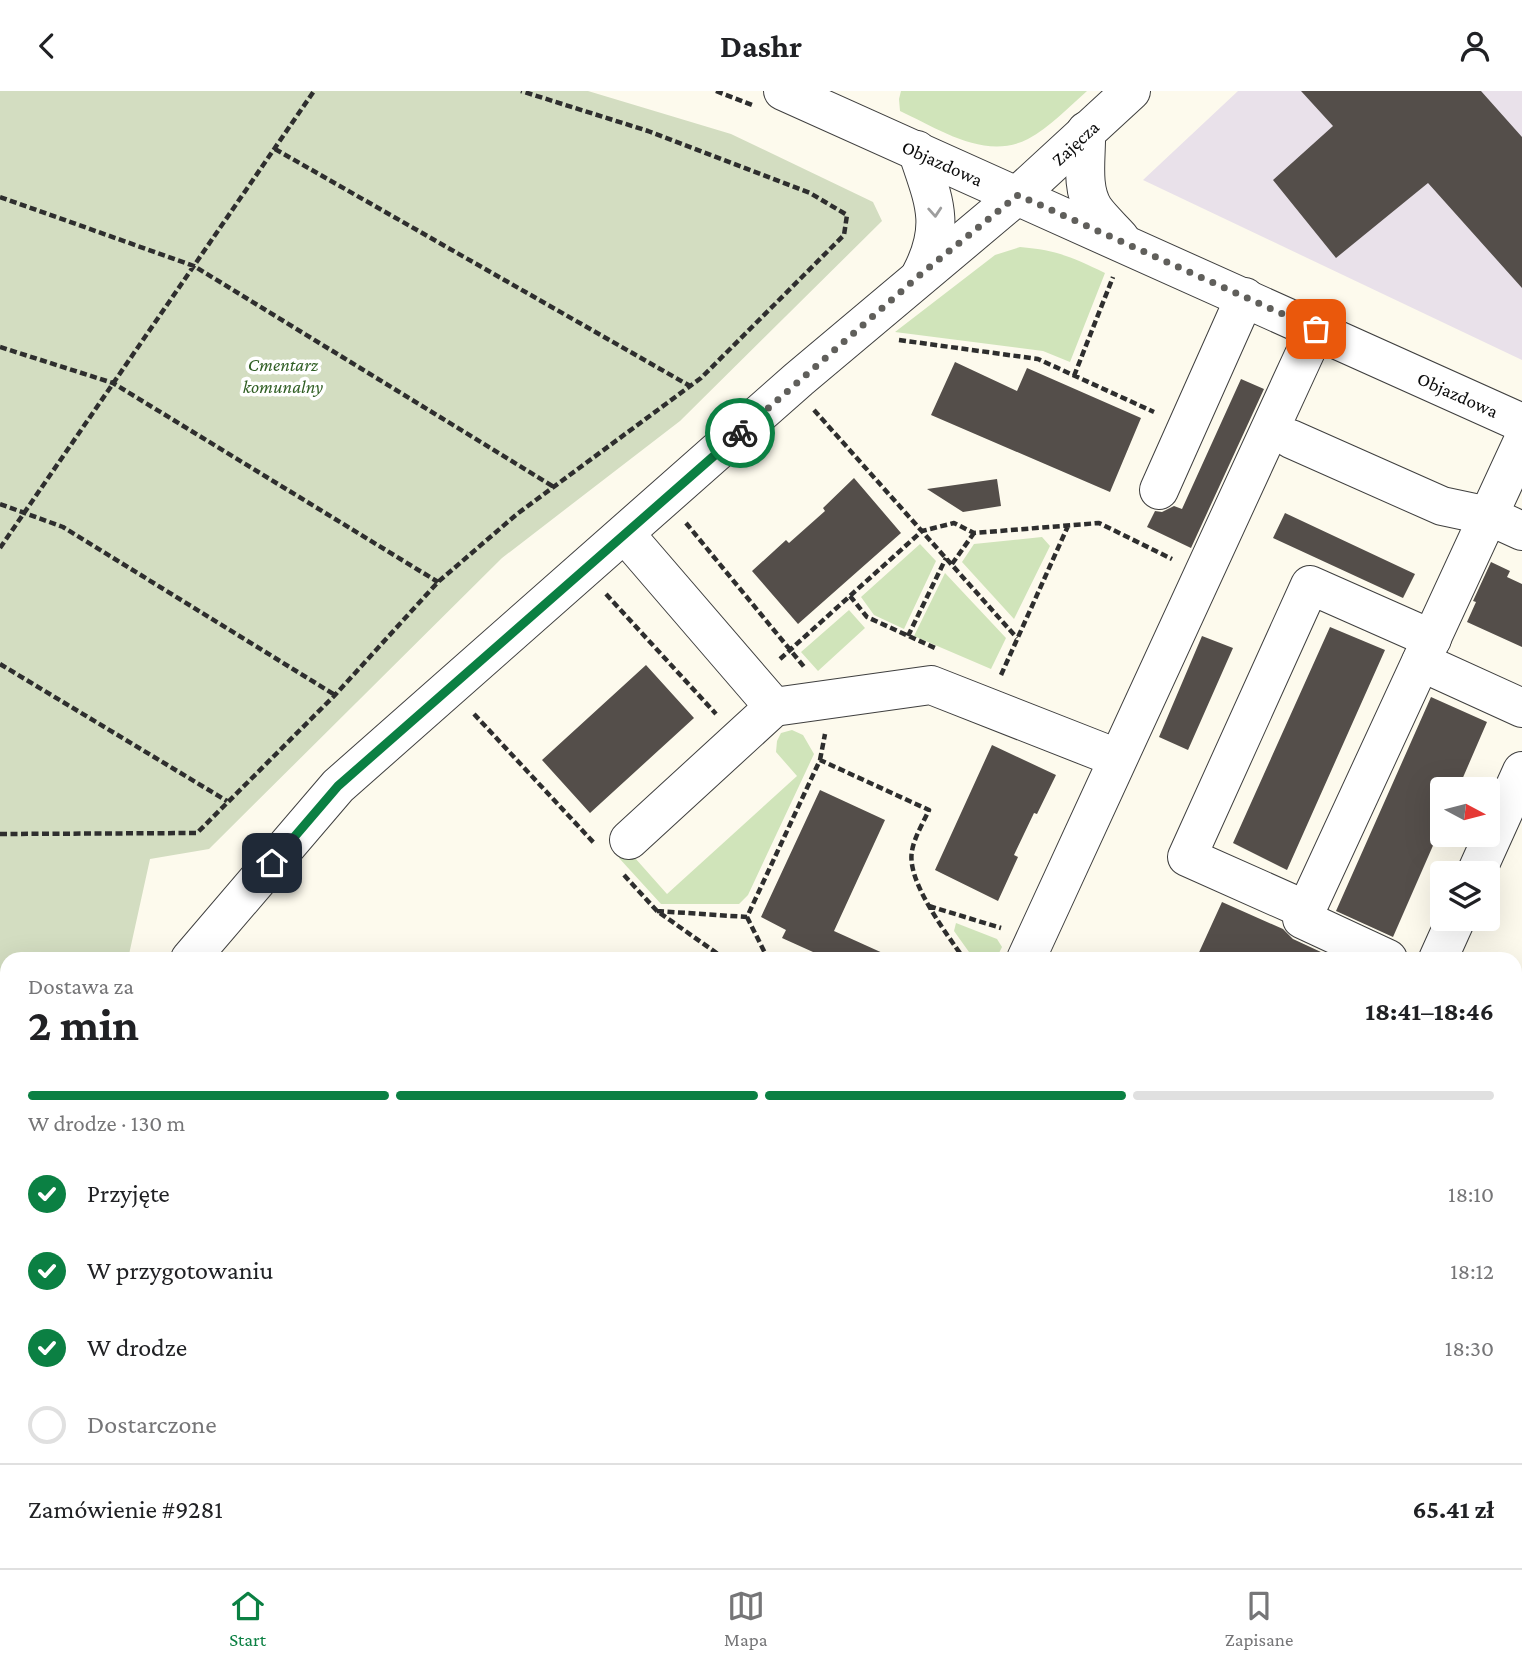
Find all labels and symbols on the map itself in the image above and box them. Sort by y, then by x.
street label: Zajęcza [1047,116,1103,169]
street label: Objazdowa [899,135,986,190]
one-way arrow [927,207,942,218]
pin [1286,299,1346,359]
park label: Cmentarz komunalny [243,354,323,397]
street label: Objazdowa [1414,367,1502,422]
courier [705,398,775,468]
north arrow [1430,777,1500,847]
pin [242,833,302,893]

